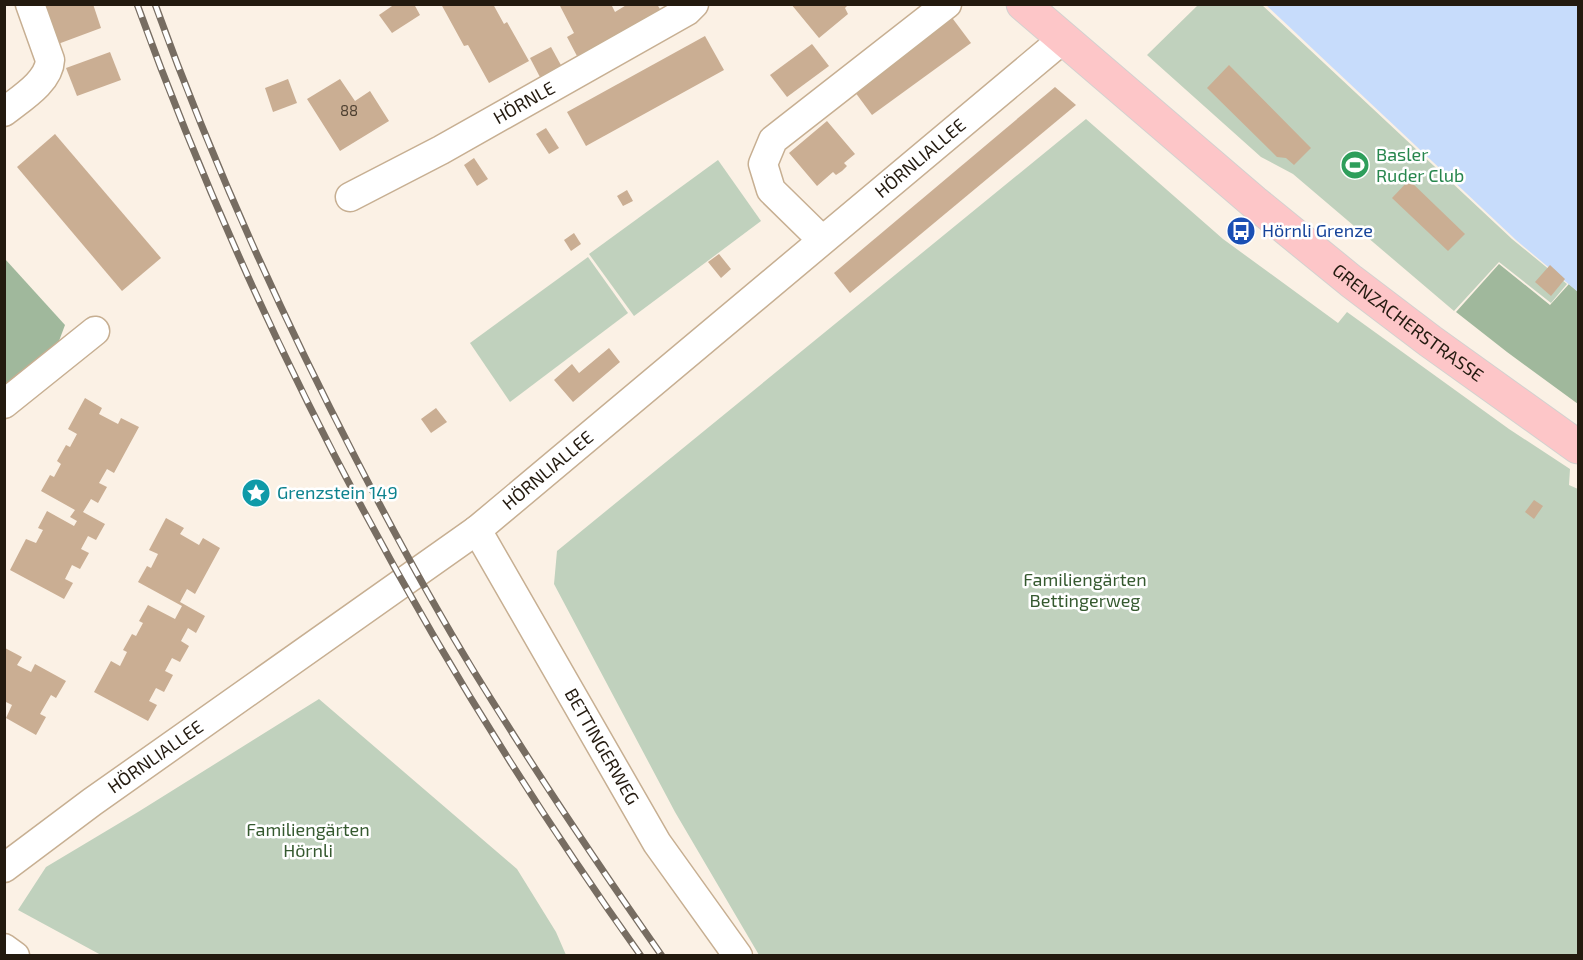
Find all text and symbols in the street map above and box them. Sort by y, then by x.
street label: HÖRNLE [489,76,558,128]
house number: 88 [340,101,358,119]
street label: HÖRNLIALLEE [870,113,970,202]
place label: Basler Ruder Club [1376,143,1464,186]
sports icon: Basler Ruder Club [1339,149,1371,181]
bus stop icon: Hörnli Grenze [1225,215,1257,247]
place label: Hörnli Grenze [1262,219,1373,241]
street label: GRENZACHERSTRASSE [1328,258,1488,386]
street label: HÖRNLIALLEE [497,425,597,514]
place icon: Grenzstein 149 [240,477,272,509]
place label: Grenzstein 149 [277,481,398,503]
park label: Familiengärten Bettingerweg [1023,568,1147,611]
street label: BETTINGERWEG [560,684,645,808]
street label: HÖRNLIALLEE [103,715,207,797]
park label: Familiengärten Hörnli [246,818,370,861]

